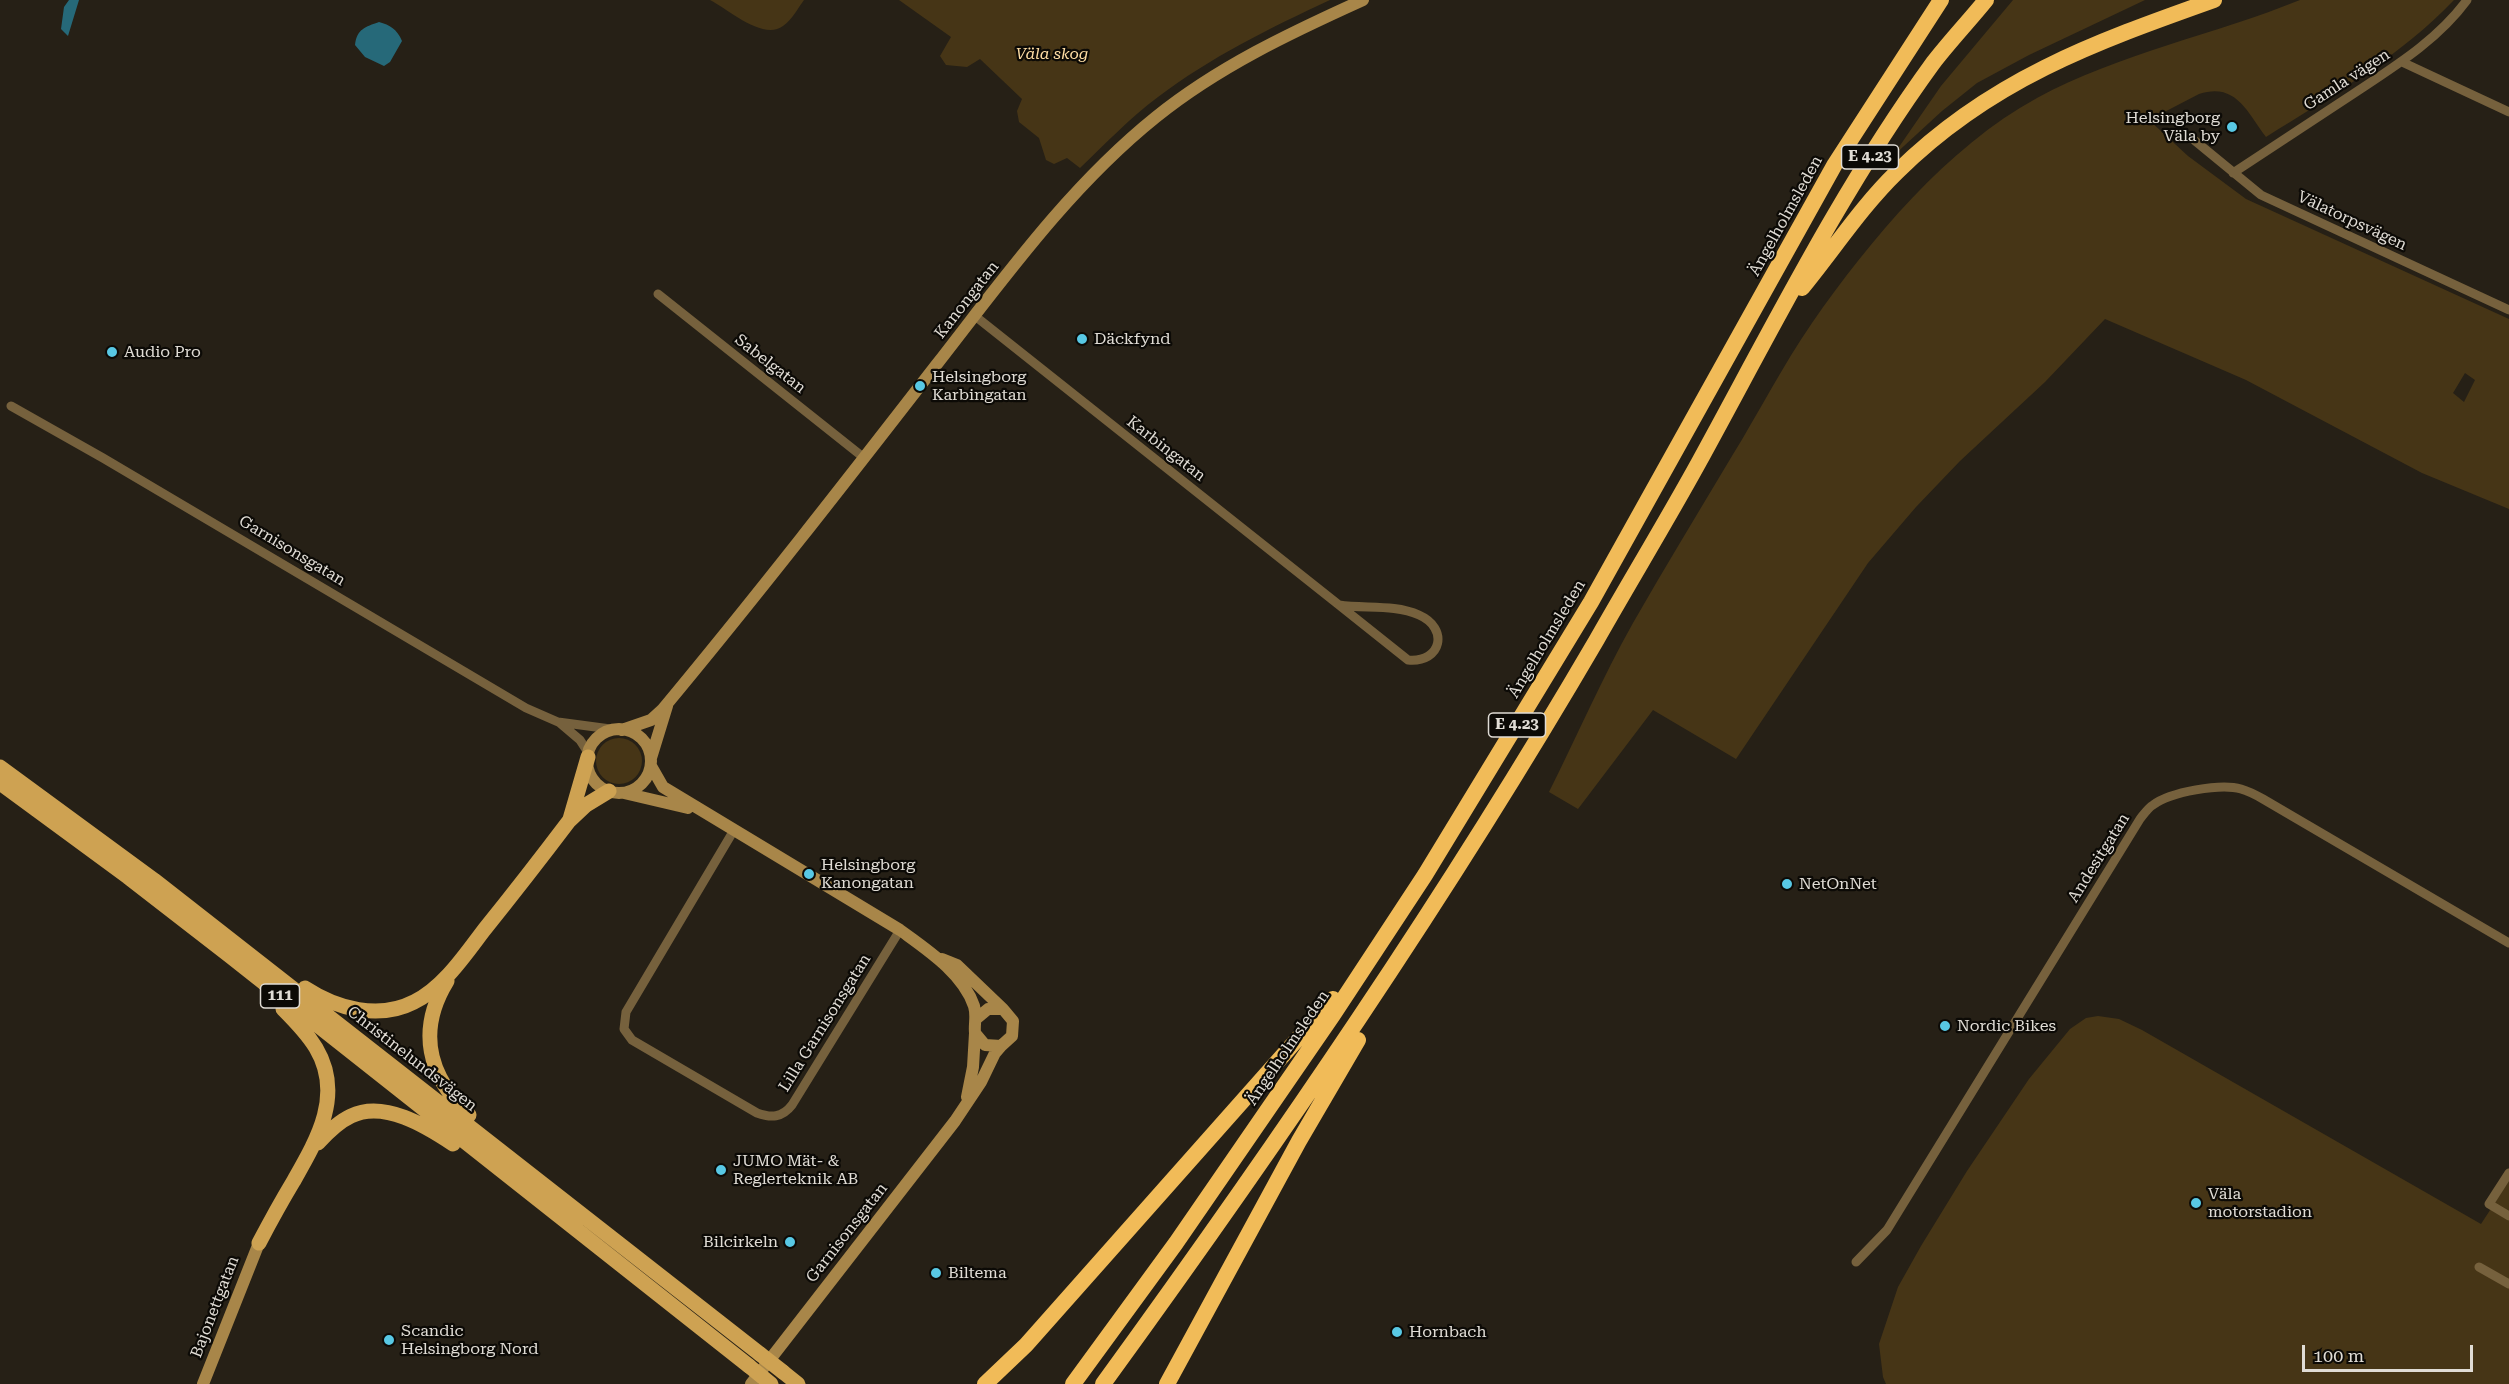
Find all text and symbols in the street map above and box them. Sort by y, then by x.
park label: Väla skog [1016,44,1088,64]
street label: Gamla vägen [2300,45,2394,115]
place label: Helsingborg Väla by [2126,108,2220,146]
marker: Helsingborg Väla by [2225,120,2239,134]
road number: E 4.23 [1842,145,1898,169]
street label: Ängelholmsleden [1745,153,1827,279]
street label: Välatorpsvägen [2294,187,2410,255]
street label: Kanongatan [931,258,1003,342]
place label: Däckfynd [1094,329,1170,349]
street label: Sabelgatan [731,330,809,398]
marker: Däckfynd [1075,332,1089,346]
place label: Audio Pro [124,342,201,362]
marker: Audio Pro [105,345,119,359]
place label: Helsingborg Karbingatan [932,367,1027,405]
marker: Helsingborg Karbingatan [913,379,927,393]
street label: Karbingatan [1123,412,1209,486]
street label: Garnisonsgatan [235,512,349,590]
street label: Ängelholmsleden [1504,577,1590,701]
road number: E 4.23 [1488,713,1546,737]
street label: Andesitgatan [2064,810,2134,906]
place label: Helsingborg Kanongatan [821,855,915,893]
marker: Helsingborg Kanongatan [802,867,816,881]
place label: NetOnNet [1799,874,1877,894]
marker: NetOnNet [1780,877,1794,891]
street label: Lilla Garnisonsgatan [775,951,875,1095]
road number: 111 [260,984,300,1008]
street label: Ängelholmsleden [1243,987,1333,1109]
street label: Christinelundsvägen [343,1002,481,1116]
place label: Nordic Bikes [1957,1016,2056,1036]
marker: Nordic Bikes [1938,1019,1952,1033]
place label: JUMO Mät- & Reglerteknik AB [733,1151,858,1189]
marker: JUMO Mät- & Reglerteknik AB [714,1163,728,1177]
street label: Garnisonsgatan [802,1179,892,1287]
place label: Väla motorstadion [2208,1184,2312,1222]
marker: Väla motorstadion [2189,1196,2203,1210]
place label: Bilcirkeln [703,1232,778,1252]
marker: Bilcirkeln [783,1235,797,1249]
street label: Bajonettgatan [187,1253,243,1361]
place label: Biltema [948,1263,1007,1283]
marker: Biltema [929,1266,943,1280]
place label: Scandic Helsingborg Nord [401,1321,539,1359]
place label: Hornbach [1409,1322,1487,1342]
marker: Hornbach [1390,1325,1404,1339]
marker: Scandic Helsingborg Nord [382,1333,396,1347]
scale bar [2305,1333,2476,1371]
text: 100 m [2313,1345,2364,1366]

